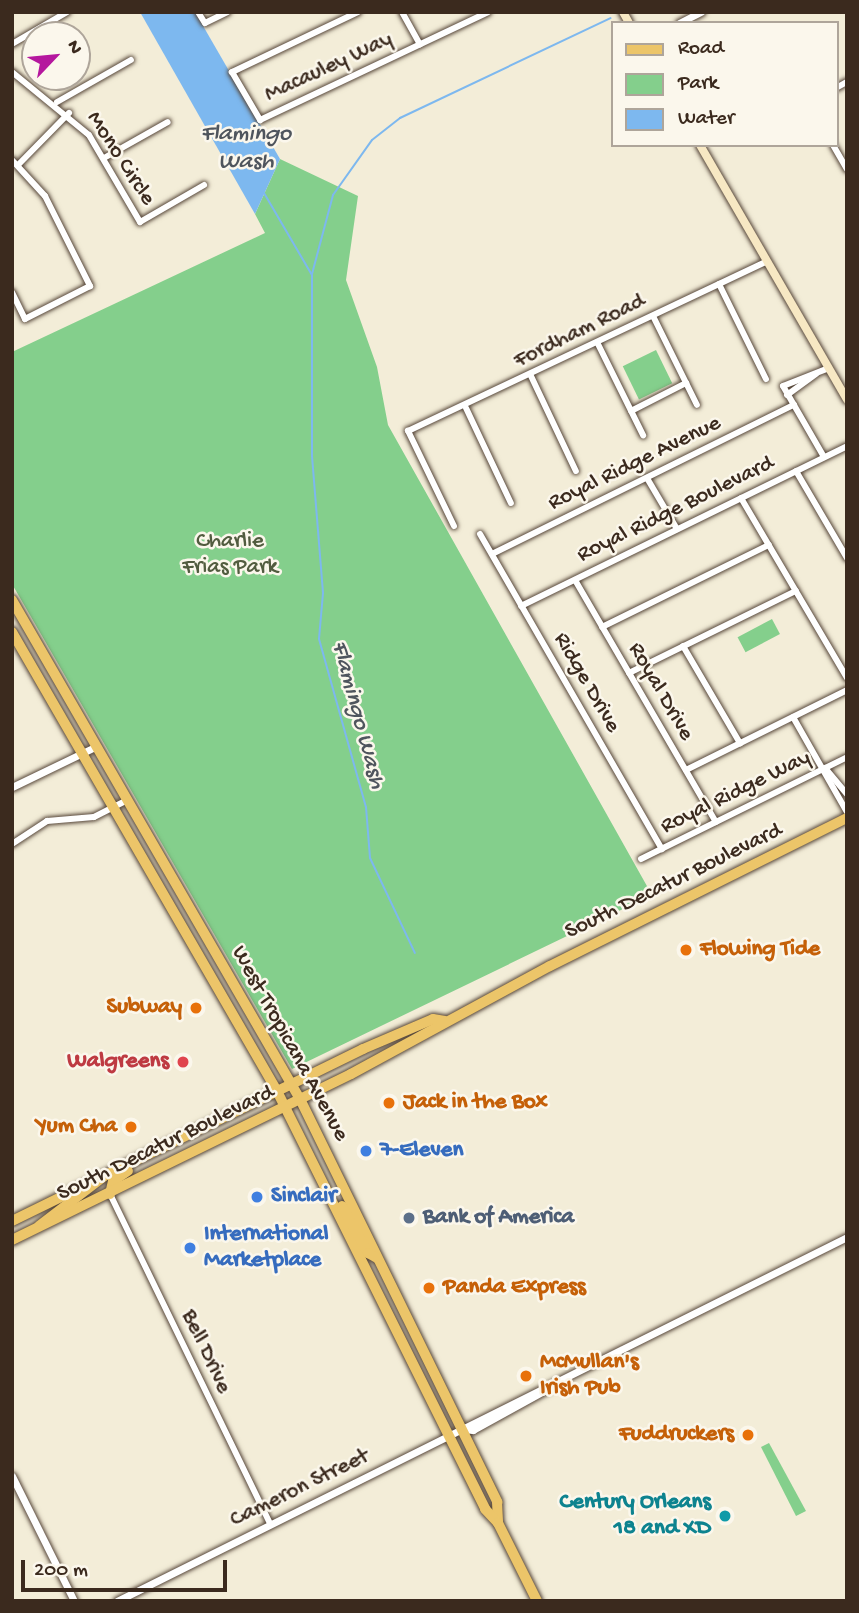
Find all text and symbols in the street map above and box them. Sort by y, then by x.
north arrow [21,21,91,91]
legend [610,21,838,147]
street label: Macauley Way [261,26,397,110]
text: N [60,37,87,58]
text: Road [678,37,724,62]
text: Park [678,72,718,97]
street label: Mono Circle [79,107,161,211]
text: Water [678,107,734,132]
water label: Flamingo Wash [201,121,291,177]
street label: Fordham Road [510,288,650,376]
street label: Royal Ridge Avenue [544,410,726,518]
street label: Royal Ridge Boulevard [573,450,779,570]
park label: Charlie Frias Park [182,528,278,582]
street label: Ridge Drive [546,628,626,738]
water label: Flamingo Wash [323,638,391,792]
street label: Royal Drive [621,638,699,746]
street label: Royal Ridge Way [657,745,815,841]
street label: South Decatur Boulevard [561,817,787,947]
place label: Flowing Tide [700,936,820,964]
street label: West Tropicana Avenue [224,942,354,1146]
marker: Flowing Tide [678,942,694,958]
place label: Subway [106,994,182,1022]
marker: Subway [188,1000,204,1016]
place label: Walgreens [67,1048,169,1076]
marker: Walgreens [175,1054,191,1070]
street label: South Decatur Boulevard [53,1079,279,1209]
place label: Jack in the Box [403,1089,548,1117]
marker: Jack in the Box [381,1095,397,1111]
place label: Yum Cha [36,1113,117,1141]
marker: Yum Cha [123,1119,139,1135]
place label: 7-Eleven [380,1137,463,1165]
marker: 7-Eleven [358,1143,374,1159]
place label: Sinclair [271,1183,336,1211]
marker: Sinclair [249,1189,265,1205]
place label: Bank of America [423,1204,574,1232]
marker: Bank of America [401,1210,417,1226]
place label: International Marketplace [204,1221,329,1275]
marker: International Marketplace [182,1240,198,1256]
place label: Panda Express [443,1274,586,1302]
marker: Panda Express [421,1280,437,1296]
street label: Bell Drive [174,1306,236,1398]
place label: McMullan's Irish Pub [540,1349,639,1403]
marker: McMullan's Irish Pub [518,1368,534,1384]
place label: Fuddruckers [619,1421,734,1449]
marker: Fuddruckers [740,1427,756,1443]
street label: Cameron Street [226,1443,374,1535]
place label: Century Orleans 18 and XD [560,1489,711,1543]
marker: Century Orleans 18 and XD [717,1508,733,1524]
scale bar [24,1546,231,1590]
text: 200 m [34,1559,88,1584]

